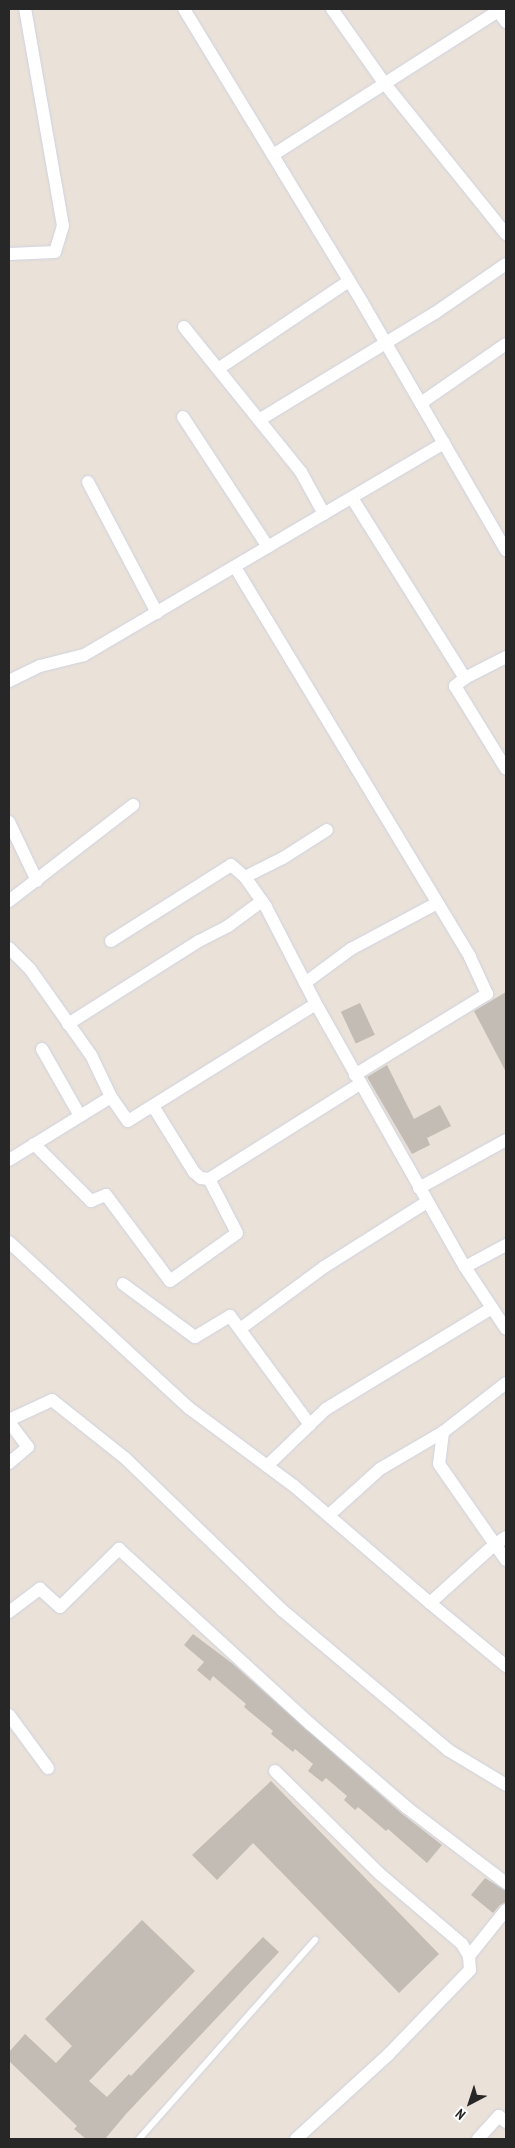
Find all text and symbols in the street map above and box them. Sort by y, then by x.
north arrow [445,2078,495,2128]
text: N [452,2105,469,2124]

